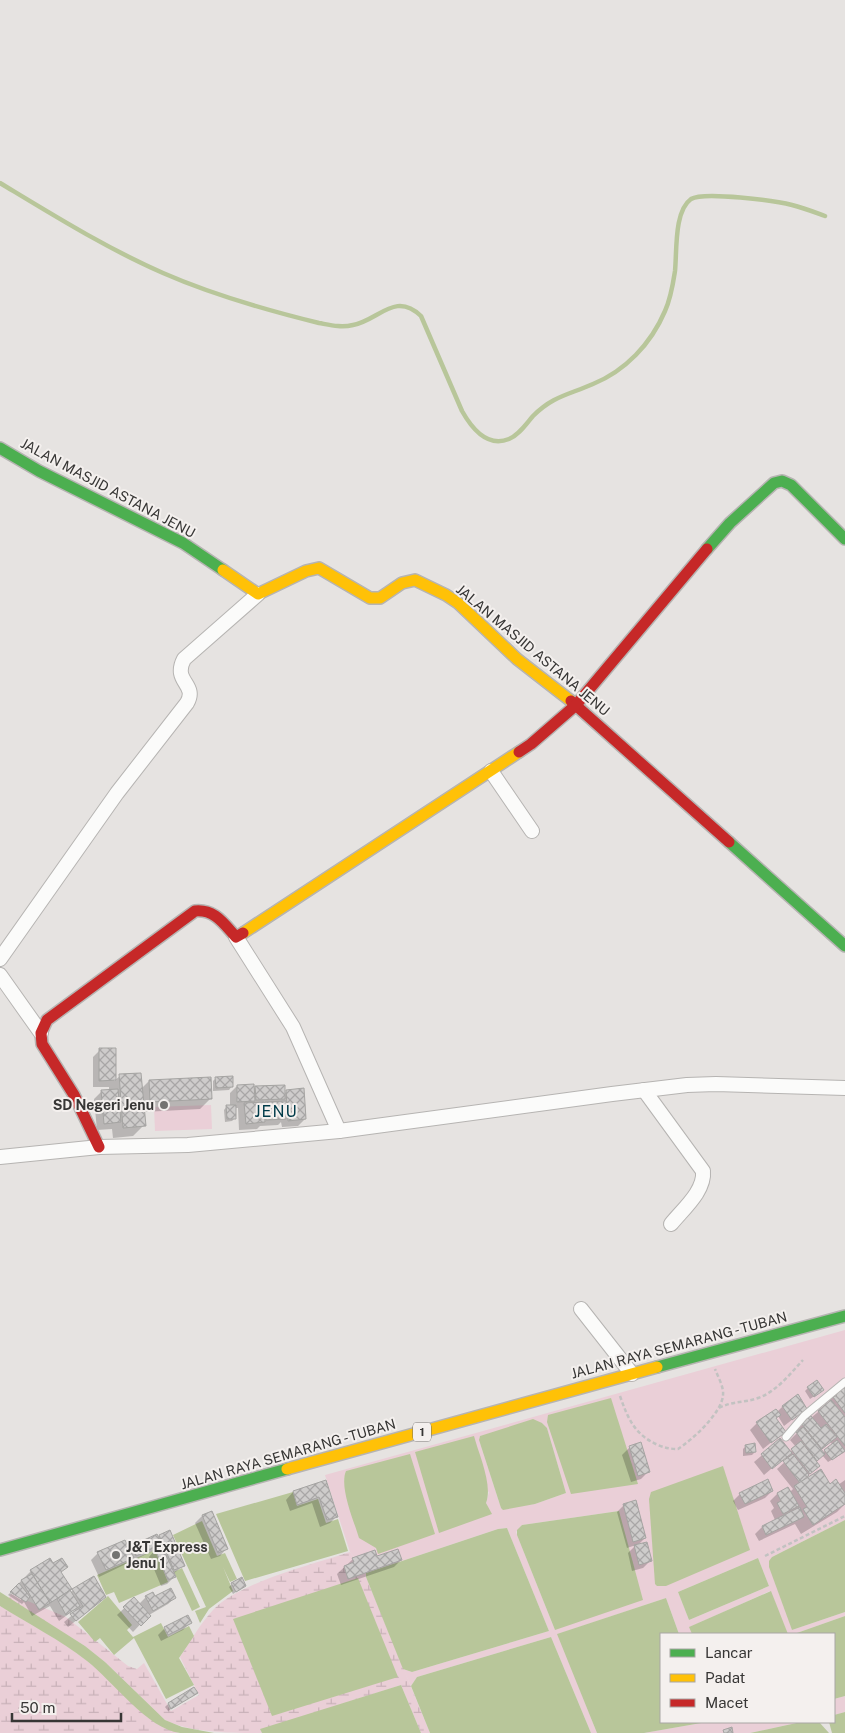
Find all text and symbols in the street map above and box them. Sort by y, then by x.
street label: JALAN MASJID ASTANA JENU [18,435,198,541]
street label: JALAN MASJID ASTANA JENU [453,581,613,719]
place label: SD Negeri Jenu [53,1097,154,1113]
marker: SD Negeri Jenu [158,1099,170,1111]
district label: JENU [254,1102,298,1121]
street label: JALAN RAYA SEMARANG - TUBAN [569,1308,789,1382]
street label: JALAN RAYA SEMARANG - TUBAN [179,1416,397,1492]
road number: 1 [413,1422,431,1441]
place label: J&T Express Jenu 1 [126,1539,208,1571]
marker: J&T Express Jenu 1 [110,1549,122,1561]
legend [660,1633,835,1723]
text: Lancar [705,1644,753,1661]
text: Padat [705,1669,746,1686]
scale bar [12,1690,121,1722]
text: Macet [705,1694,749,1711]
text: 50 m [20,1699,55,1716]

